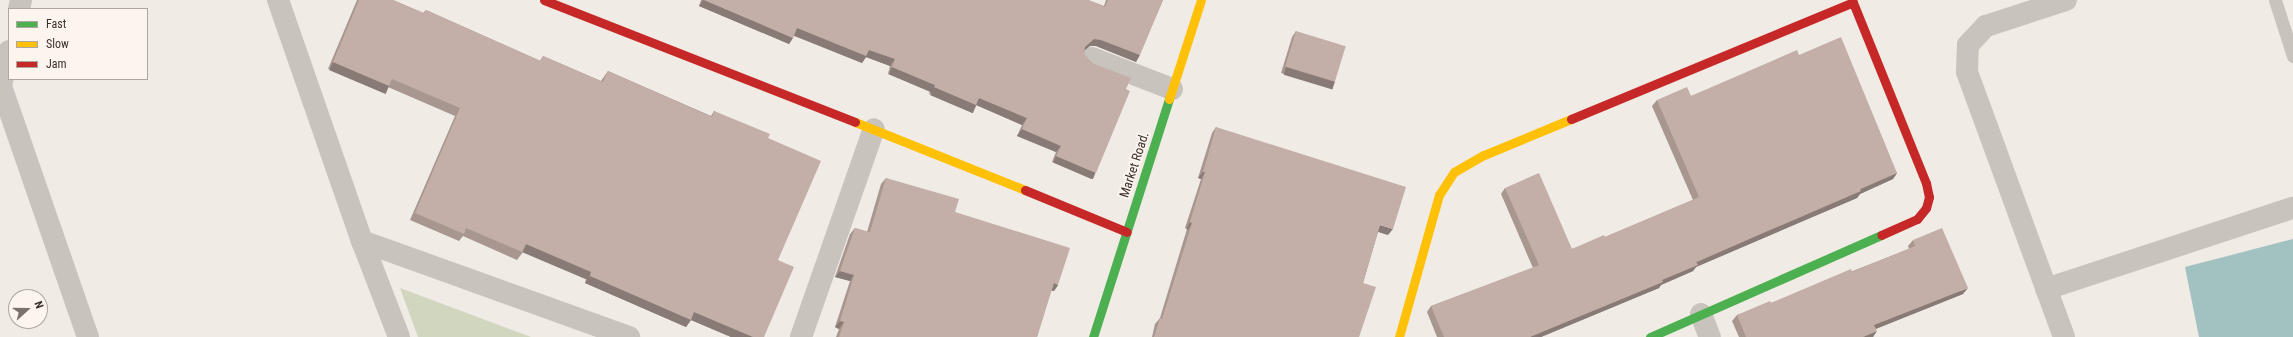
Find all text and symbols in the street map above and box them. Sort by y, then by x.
legend [8,8,148,80]
text: Fast [46,17,66,31]
text: Slow [46,37,69,51]
text: Jam [46,57,67,71]
street label: Market Road. [1117,130,1153,200]
north arrow [8,289,48,329]
text: N [31,299,46,310]

